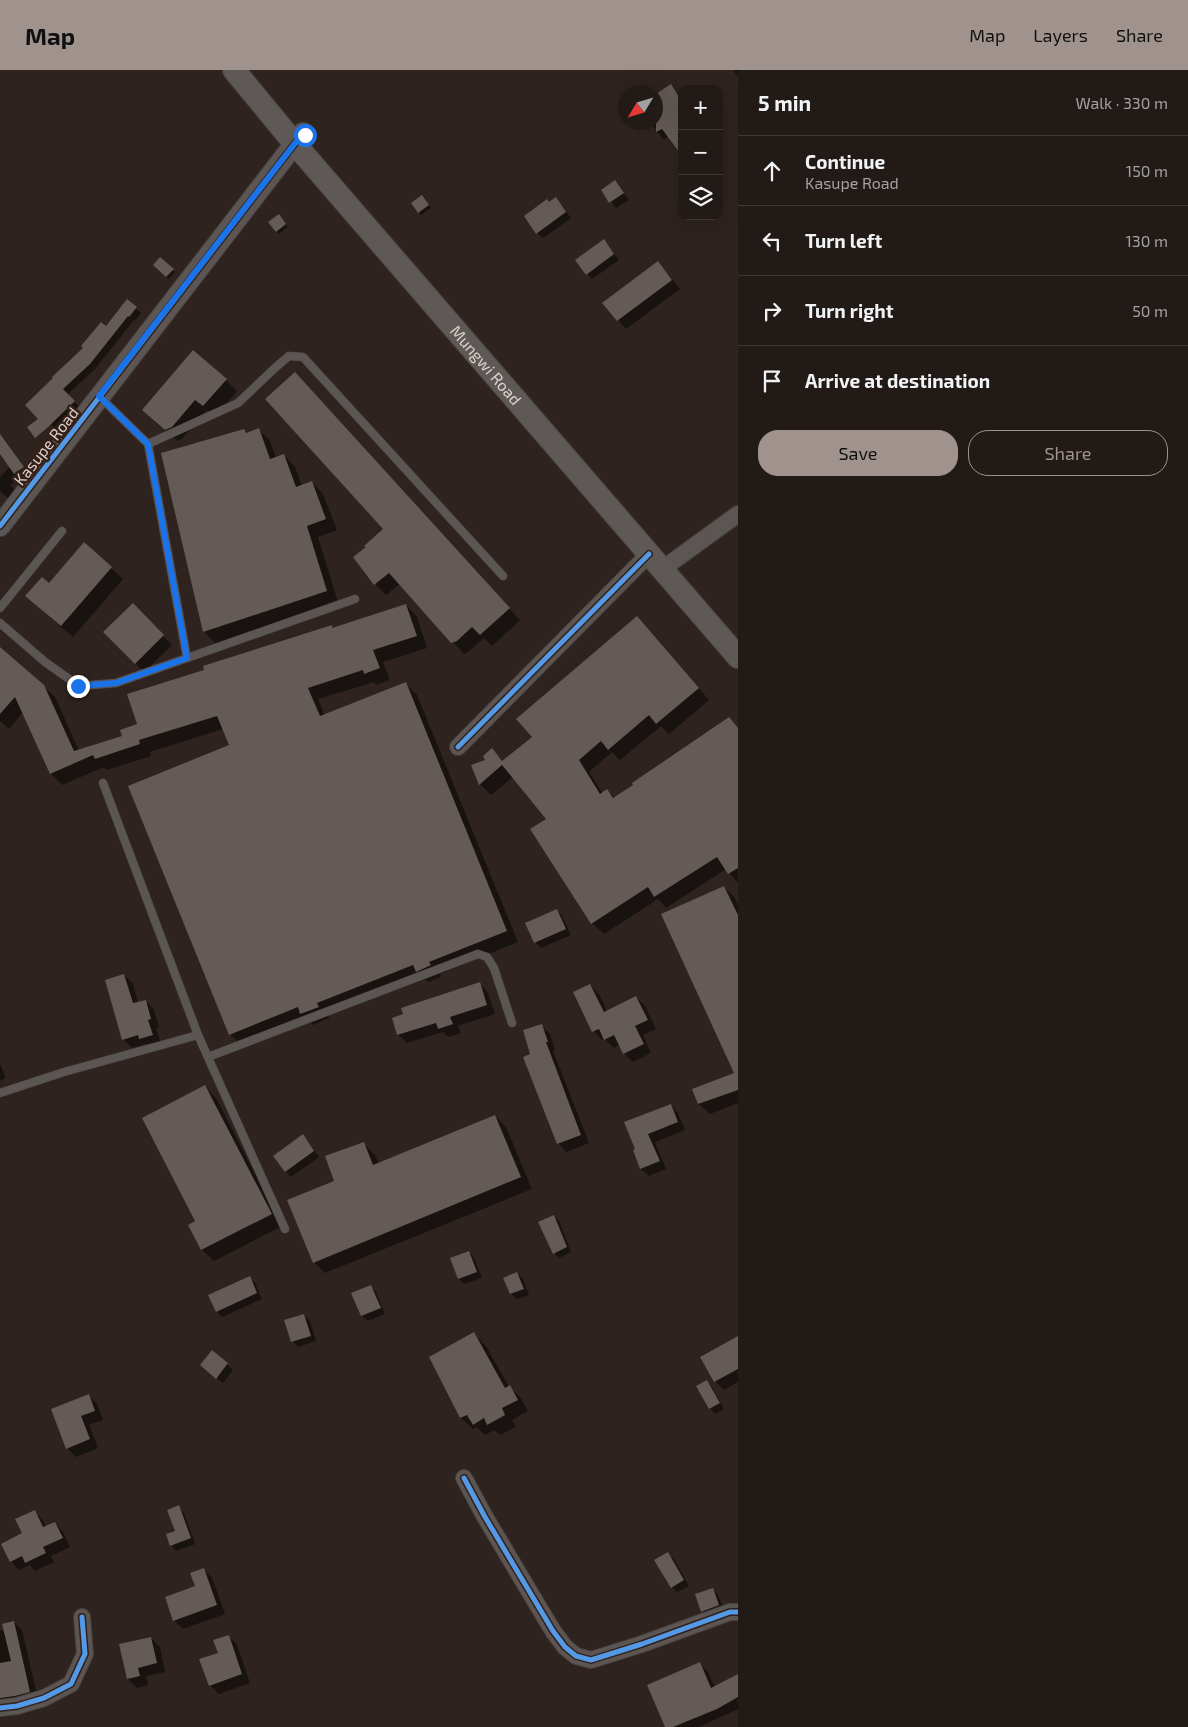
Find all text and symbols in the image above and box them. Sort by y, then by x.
text: Map [25,21,75,50]
text: Map [969,24,1005,46]
text: Layers [1033,24,1088,46]
text: Share [1116,24,1163,46]
north arrow [618,85,663,130]
map controls [678,85,723,220]
button: + [678,85,723,130]
text: 5 min [758,90,811,115]
text: Walk · 330 m [1076,93,1168,112]
route start [294,124,317,147]
button: − [678,130,723,175]
text: Continue [805,150,885,173]
icon: ahead [758,157,786,185]
text: 150 m [1126,161,1168,180]
text: Kasupe Road [805,173,899,192]
button: layers [678,175,723,220]
icon: left [758,227,786,255]
text: Turn left [805,229,882,252]
text: 130 m [1126,231,1168,250]
icon: right [758,297,786,325]
text: Turn right [805,299,893,322]
text: 50 m [1132,301,1168,320]
street label: Mungwi Road [447,321,526,408]
icon: arrive [758,367,786,395]
text: Arrive at destination [805,369,990,392]
street label: Kasupe Road [9,403,82,488]
button: Save [758,430,958,476]
button: Share [968,430,1168,476]
route end [67,675,90,698]

